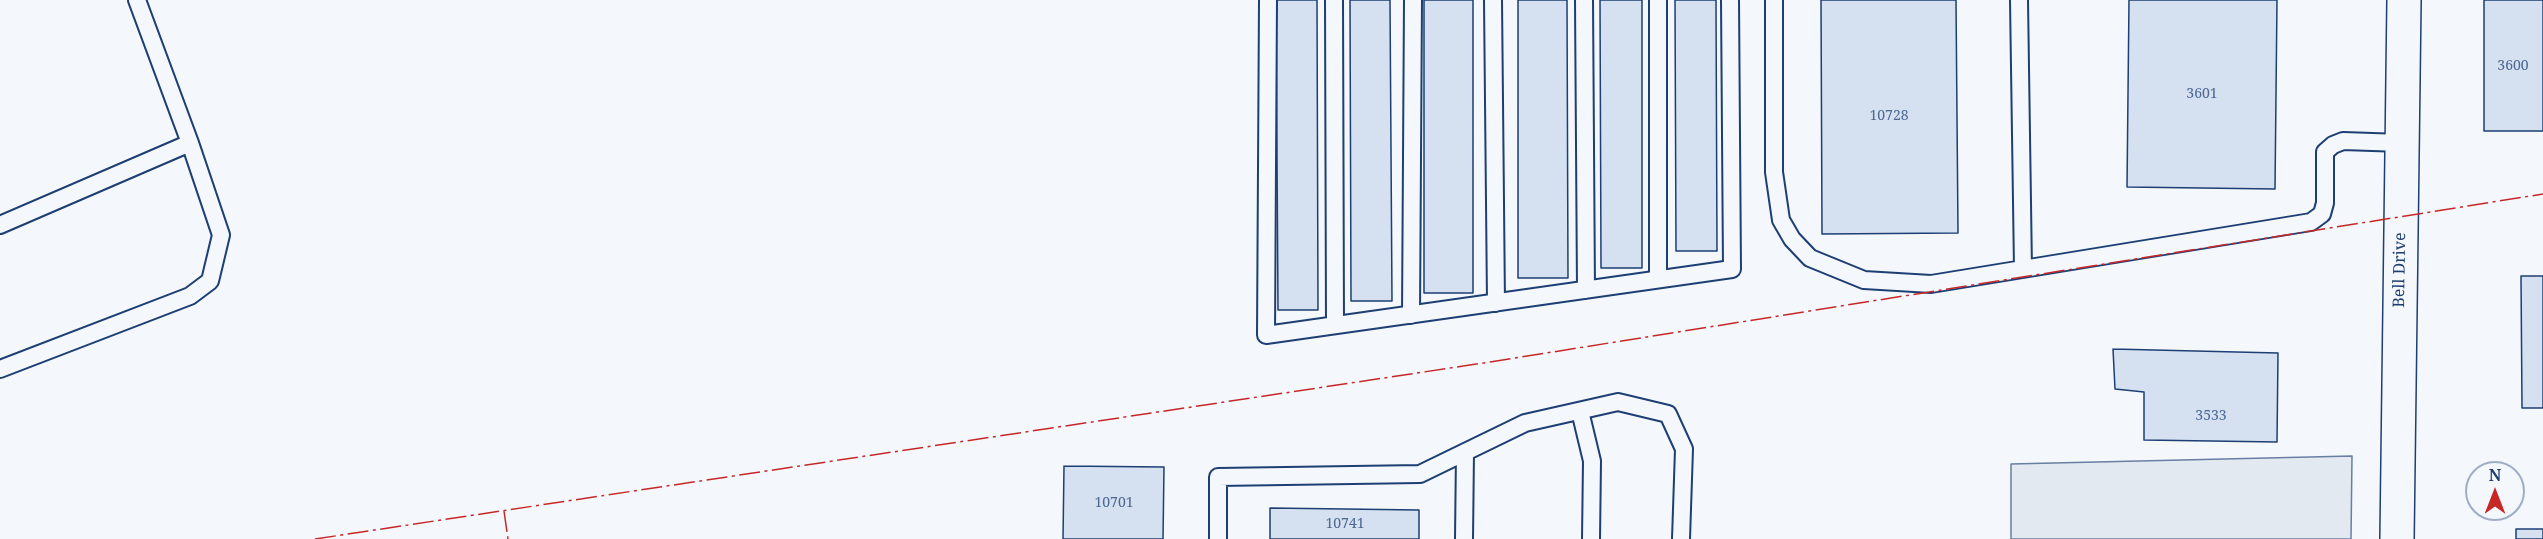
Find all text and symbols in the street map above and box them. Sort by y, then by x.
house number: 3600 [2497,58,2529,74]
house number: 3601 [2186,86,2218,102]
house number: 10728 [1869,108,1909,124]
street label: Bell Drive [2390,232,2410,308]
house number: 3533 [2195,408,2227,424]
north arrow [2465,461,2525,521]
text: N [2489,464,2501,486]
house number: 10701 [1094,495,1134,511]
house number: 10741 [1325,516,1365,532]

